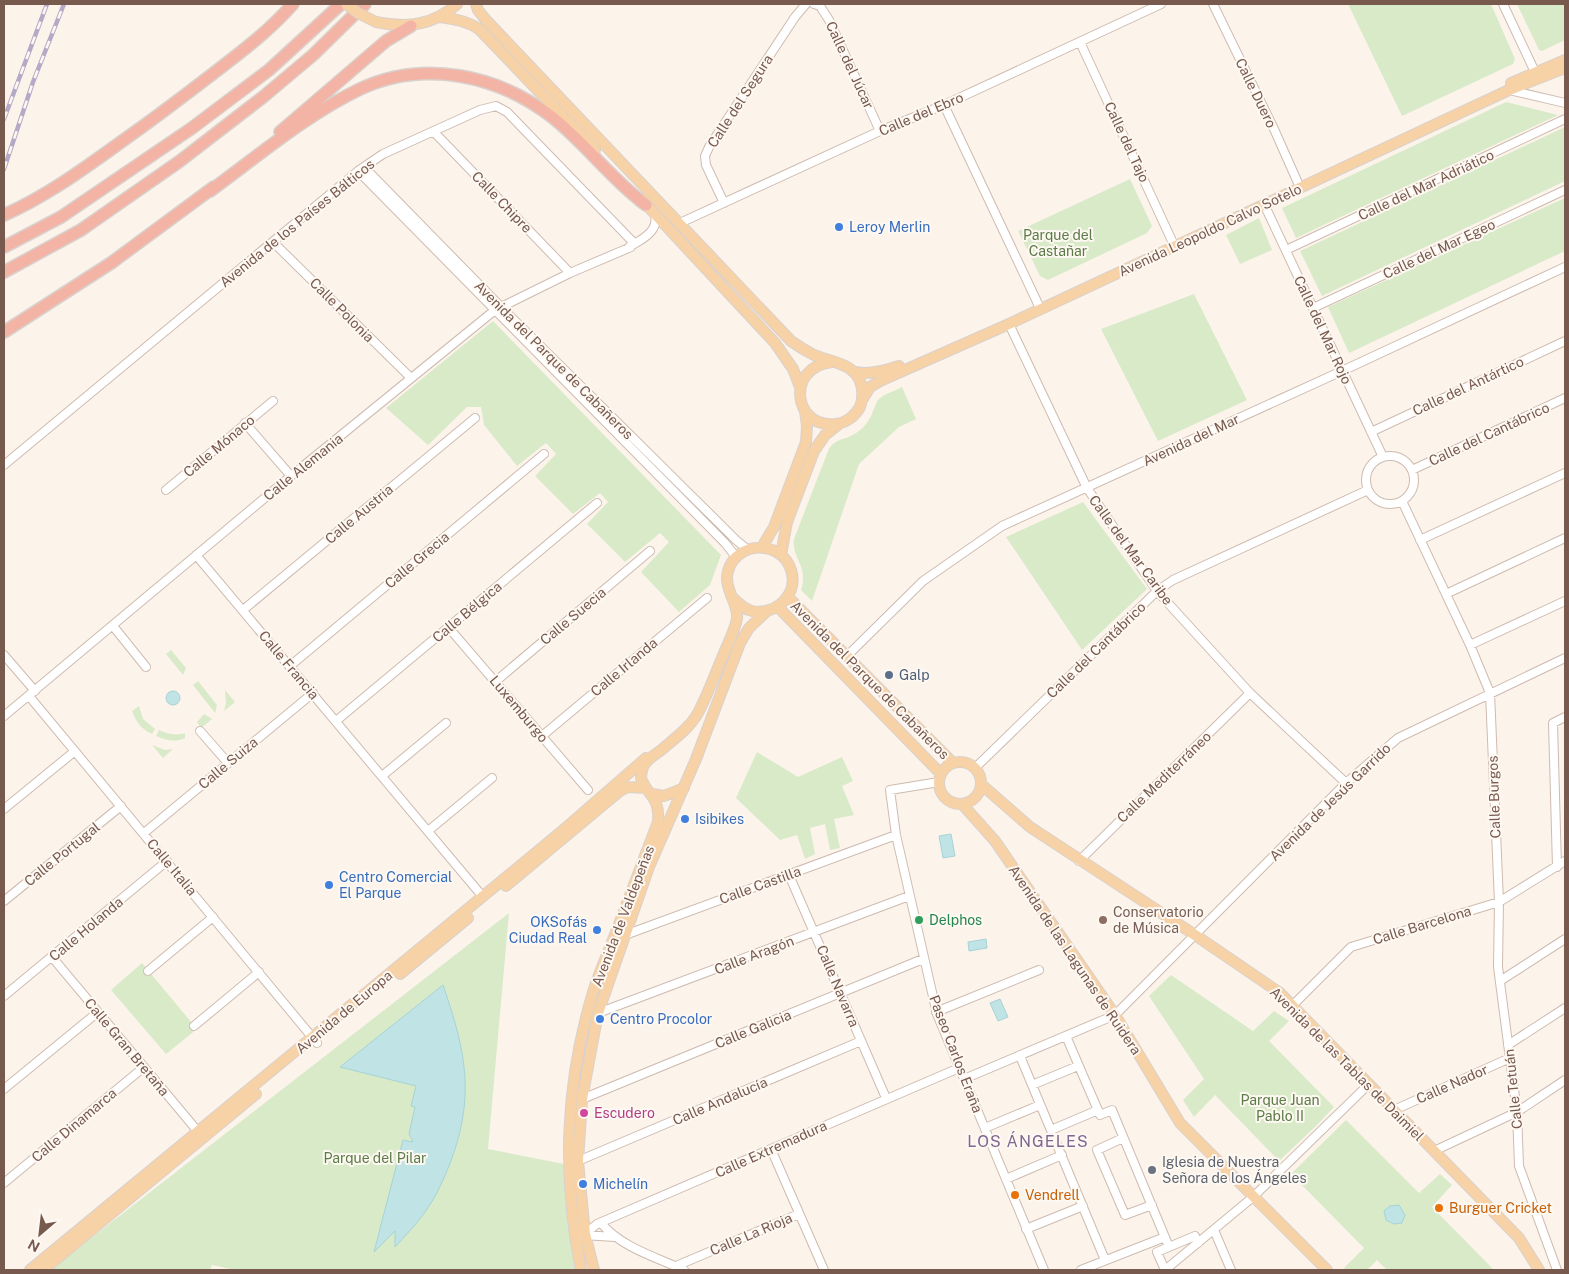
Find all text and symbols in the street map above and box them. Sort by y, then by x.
street label: Calle del Júcar [823,19,877,111]
street label: Calle del Segura [704,52,776,150]
street label: Calle Duero [1232,56,1280,131]
street label: Calle del Ebro [876,89,966,139]
street label: Calle del Tajo [1101,99,1153,185]
street label: Calle del Mar Adriático [1355,146,1497,224]
street label: Avenida de los Países Bálticos [217,156,377,290]
street label: Calle Chipre [469,168,535,236]
street label: Avenida Leopoldo Calvo Sotelo [1116,181,1304,279]
street label: Calle del Mar Egeo [1380,216,1498,282]
place label: Leroy Merlin [849,219,930,235]
marker: Leroy Merlin [833,221,845,233]
park label: Parque del Castañar [1023,227,1093,259]
street label: Calle del Mar Rojo [1291,273,1355,387]
street label: Calle Polonia [307,275,377,345]
street label: Avenida del Parque de Cabañeros [472,278,636,442]
street label: Calle del Antártico [1410,353,1526,419]
street label: Calle del Cantábrico [1426,399,1552,469]
street label: Avenida del Mar [1140,411,1242,469]
street label: Calle Mónaco [180,412,258,480]
street label: Calle Alemania [260,430,346,504]
street label: Calle Austria [322,481,396,547]
street label: Calle del Mar Caribe [1086,492,1176,608]
street label: Calle Grecia [382,529,452,591]
street label: Calle Bélgica [429,578,505,646]
street label: Calle Suecia [537,584,609,648]
street label: Avenida del Parque de Cabañeros [788,598,952,762]
street label: Calle del Cantábrico [1043,599,1149,701]
street label: Calle Francia [256,627,322,703]
street label: Calle Irlanda [587,635,661,699]
place label: Galp [899,667,930,683]
marker: Galp [883,669,895,681]
street label: Luxemburgo [486,672,552,746]
street label: Calle Mediterráneo [1114,728,1214,826]
street label: Calle Suiza [195,734,261,792]
street label: Avenida de Jesús Garrido [1266,740,1394,864]
street label: Calle Burgos [1485,755,1503,839]
place label: Isibikes [695,811,744,827]
marker: Isibikes [679,813,691,825]
street label: Calle Portugal [21,819,103,889]
street label: Calle Italia [144,835,200,899]
street label: Avenida de Valdepeñas [589,843,657,989]
street label: Avenida de las Lagunas de Ruidera [1005,862,1145,1058]
street label: Calle Castilla [717,863,803,907]
place label: Centro Comercial El Parque [339,869,452,901]
marker: Centro Comercial El Parque [323,879,335,891]
street label: Calle Holanda [46,894,126,964]
street label: Calle Barcelona [1371,902,1473,948]
place label: Conservatorio de Música [1113,904,1204,936]
place label: Delphos [929,912,982,928]
place label: OKSofás Ciudad Real [509,914,587,946]
marker: Delphos [913,914,925,926]
marker: Conservatorio de Música [1097,914,1109,926]
marker: OKSofás Ciudad Real [591,924,603,936]
street label: Calle Aragón [712,933,796,977]
street label: Calle Navarra [814,943,862,1029]
street label: Avenida de Europa [293,967,395,1057]
street label: Avenida de las Tablas de Daimiel [1267,984,1427,1144]
street label: Paseo Carlos Eraña [926,993,986,1115]
street label: Calle Gran Bretaña [82,995,172,1099]
street label: Calle Galicia [713,1006,793,1052]
place label: Centro Procolor [610,1011,712,1027]
marker: Centro Procolor [594,1013,606,1025]
street label: Calle Tetuán [1501,1048,1525,1130]
street label: Calle Nador [1414,1061,1490,1107]
street label: Calle Andalucía [670,1074,770,1128]
street label: Calle Dinamarca [28,1085,120,1165]
park label: Parque Juan Pablo II [1241,1092,1319,1124]
place label: Escudero [594,1105,655,1121]
marker: Escudero [578,1107,590,1119]
street label: Calle Extremadura [713,1117,829,1181]
district label: LOS ÁNGELES [967,1131,1089,1151]
park label: Parque del Pilar [323,1150,427,1166]
place label: Iglesia de Nuestra Señora de los Ángeles [1162,1154,1307,1186]
marker: Iglesia de Nuestra Señora de los Ángeles [1146,1164,1158,1176]
place label: Michelín [593,1176,648,1192]
marker: Michelín [577,1178,589,1190]
place label: Vendrell [1025,1187,1080,1203]
marker: Vendrell [1009,1189,1021,1201]
place label: Burguer Cricket [1449,1200,1552,1216]
marker: Burguer Cricket [1433,1202,1445,1214]
north arrow [15,1209,65,1259]
street label: Calle La Rioja [708,1210,794,1258]
text: N [25,1236,42,1255]

